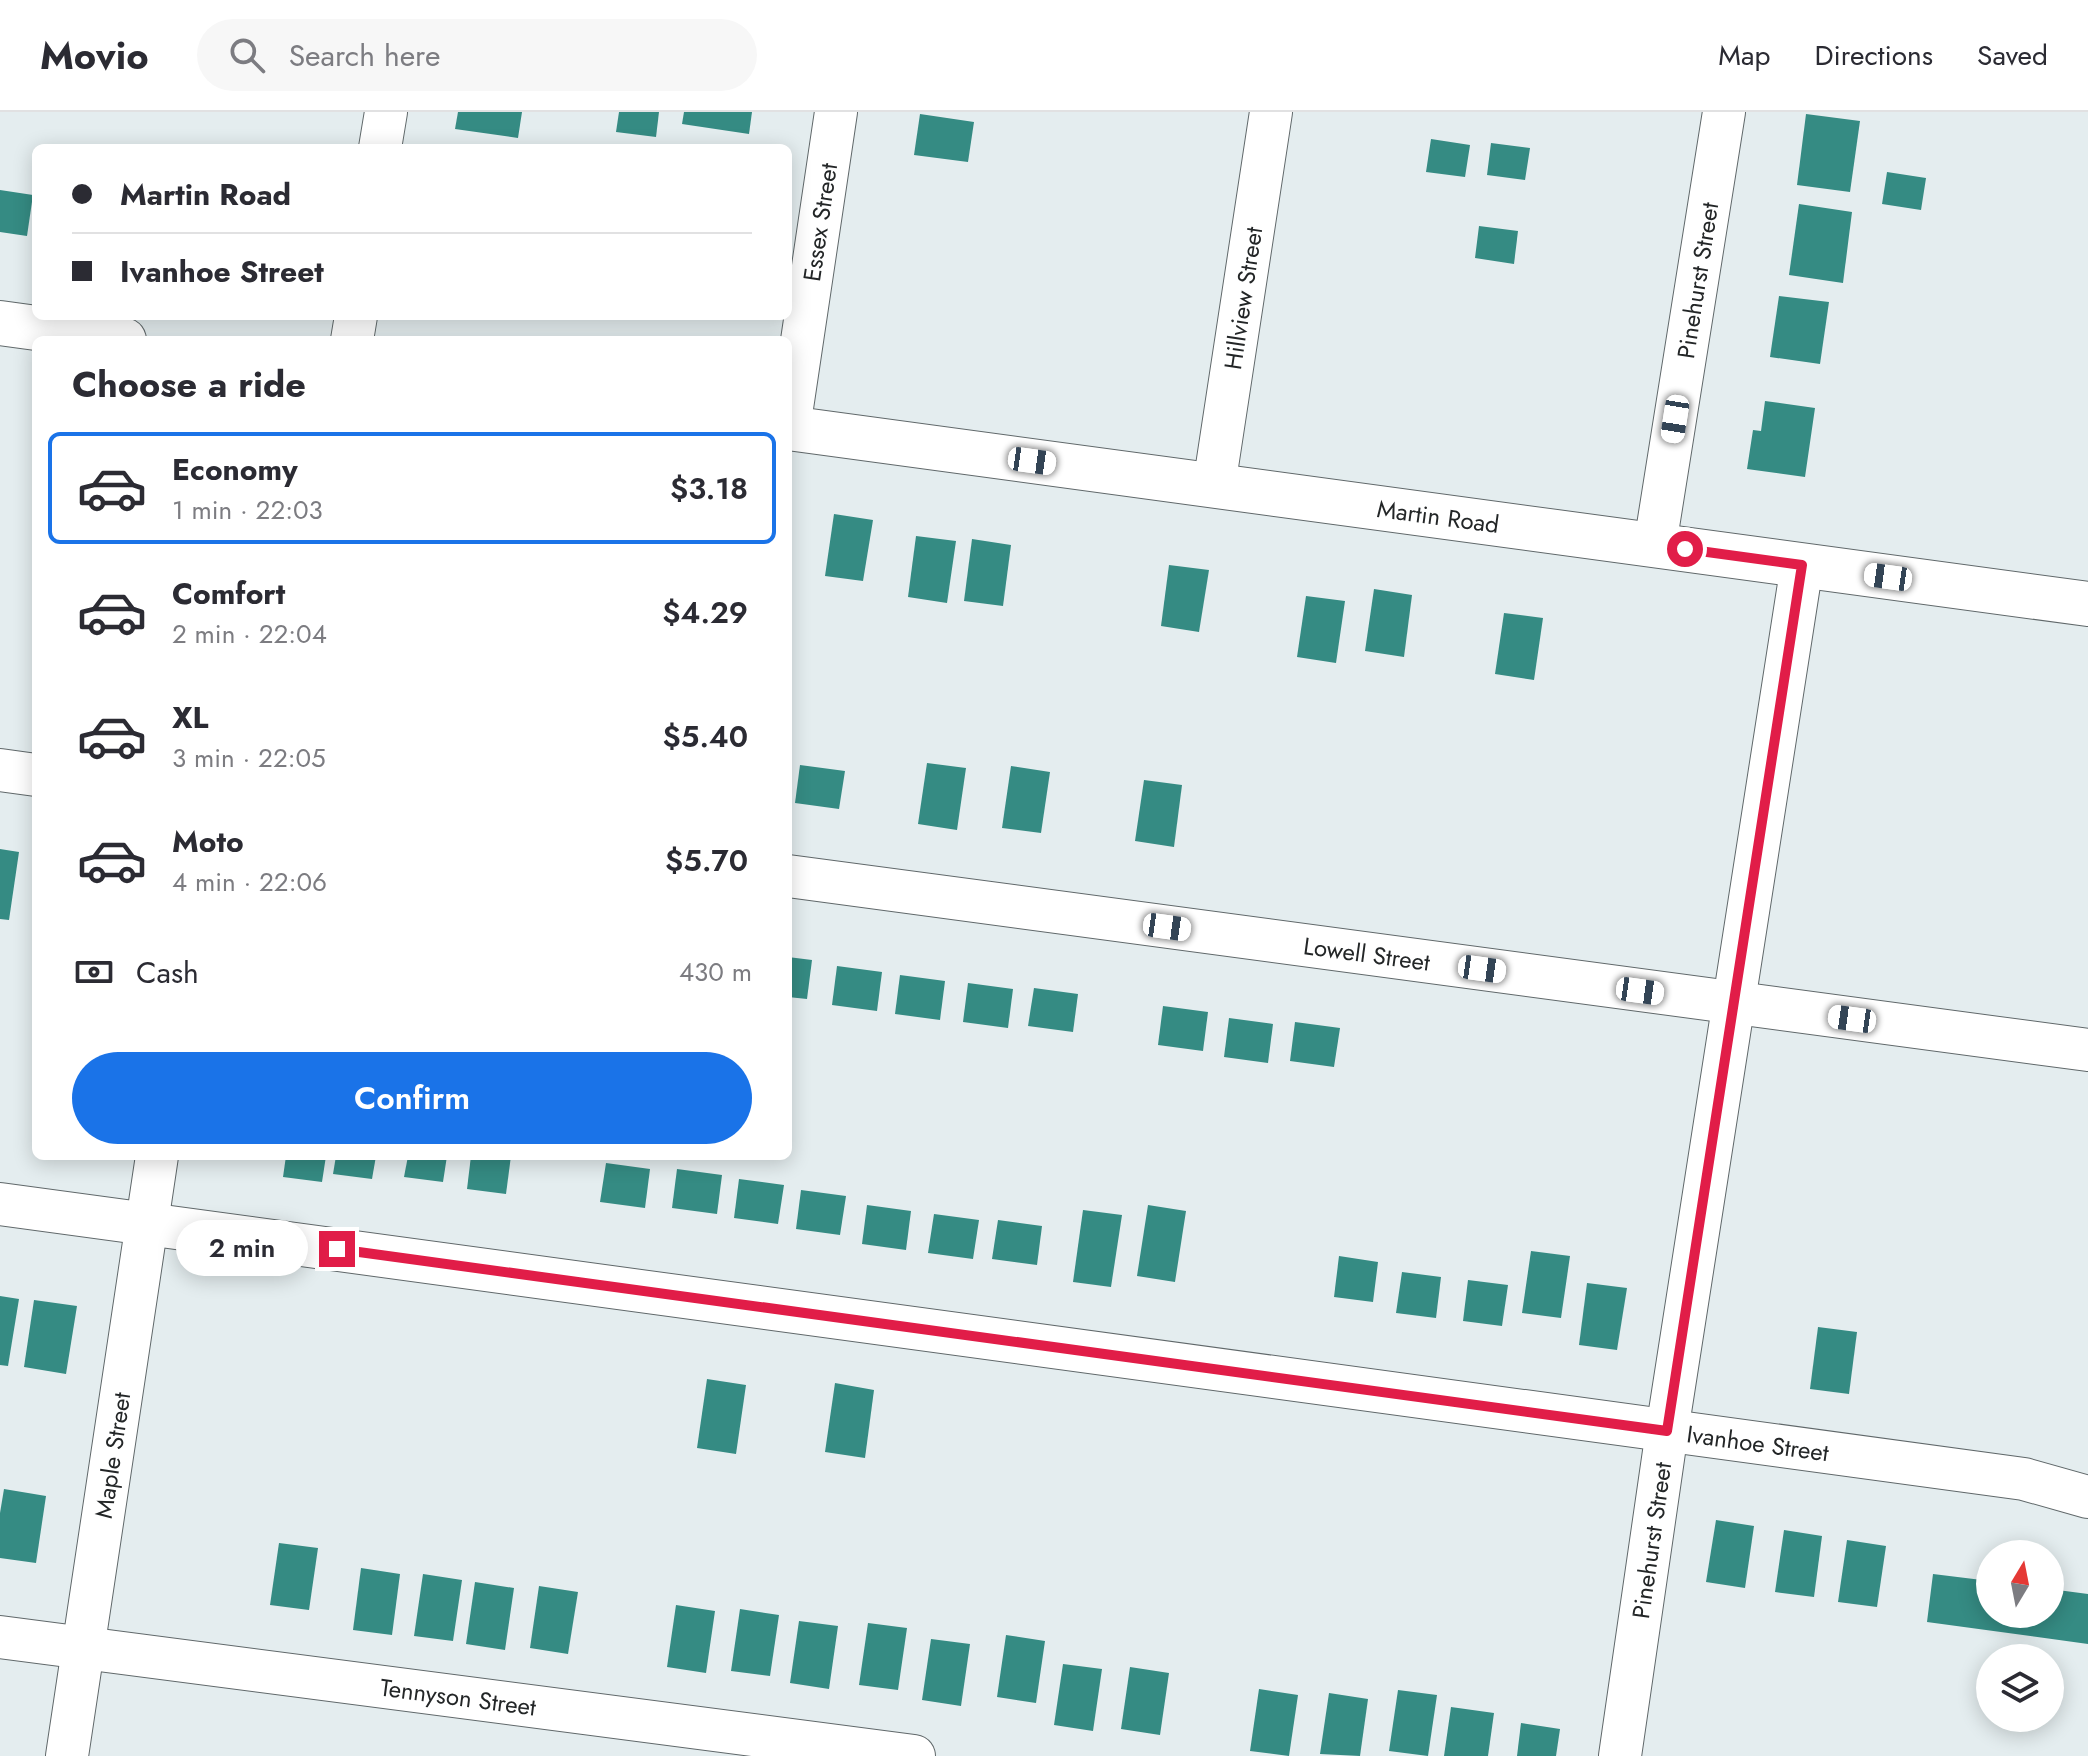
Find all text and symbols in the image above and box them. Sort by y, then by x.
search box [197,19,757,91]
text: Movio [40,28,149,83]
icon: search [225,33,269,77]
text: Search here [289,34,440,77]
text: Map [1718,35,1770,76]
text: Directions [1814,35,1933,76]
text: Saved [1977,35,2048,76]
street label: Essex Street [794,161,846,284]
text: Martin Road [120,173,291,216]
street label: Pinehurst Street [1667,199,1727,361]
street label: Hillview Street [1214,224,1271,372]
text: Ivanhoe Street [120,250,324,293]
text: Choose a ride [72,358,306,410]
car [1659,393,1691,445]
car [1007,446,1057,476]
text: Economy [172,448,298,491]
icon: car [76,452,148,524]
text: $3.18 [670,467,748,510]
street label: Martin Road [1375,490,1501,542]
text: 1 min · 22:03 [172,491,323,529]
route start [1667,531,1703,567]
car [1863,562,1913,592]
text: Comfort [172,572,285,615]
icon: car [76,576,148,648]
text: $4.29 [662,591,748,634]
text: 2 min · 22:04 [172,615,327,653]
text: XL [172,696,208,739]
icon: car [76,700,148,772]
text: $5.40 [663,715,748,758]
text: 3 min · 22:05 [172,739,326,777]
text: Moto [172,820,244,863]
icon: car [76,824,148,896]
text: $5.70 [665,839,748,882]
text: 4 min · 22:06 [172,863,327,901]
car [1142,912,1192,942]
street label: Lowell Street [1301,928,1433,979]
icon: cash [72,950,116,994]
text: Cash [136,951,199,994]
text: 430 m [679,953,752,991]
car [1457,954,1507,984]
car [1615,976,1665,1006]
car [1827,1004,1877,1034]
button: Confirm [72,1052,752,1144]
callout: 2 min [177,1221,309,1277]
text: 2 min [209,1229,275,1267]
route end [319,1231,355,1267]
street label: Maple Street [85,1390,139,1521]
street label: Ivanhoe Street [1685,1416,1831,1470]
street label: Pinehurst Street [1623,1459,1680,1621]
north arrow [1976,1540,2064,1628]
map controls [1976,1540,2064,1732]
button: layers [1976,1644,2064,1732]
street label: Tennyson Street [378,1669,538,1724]

